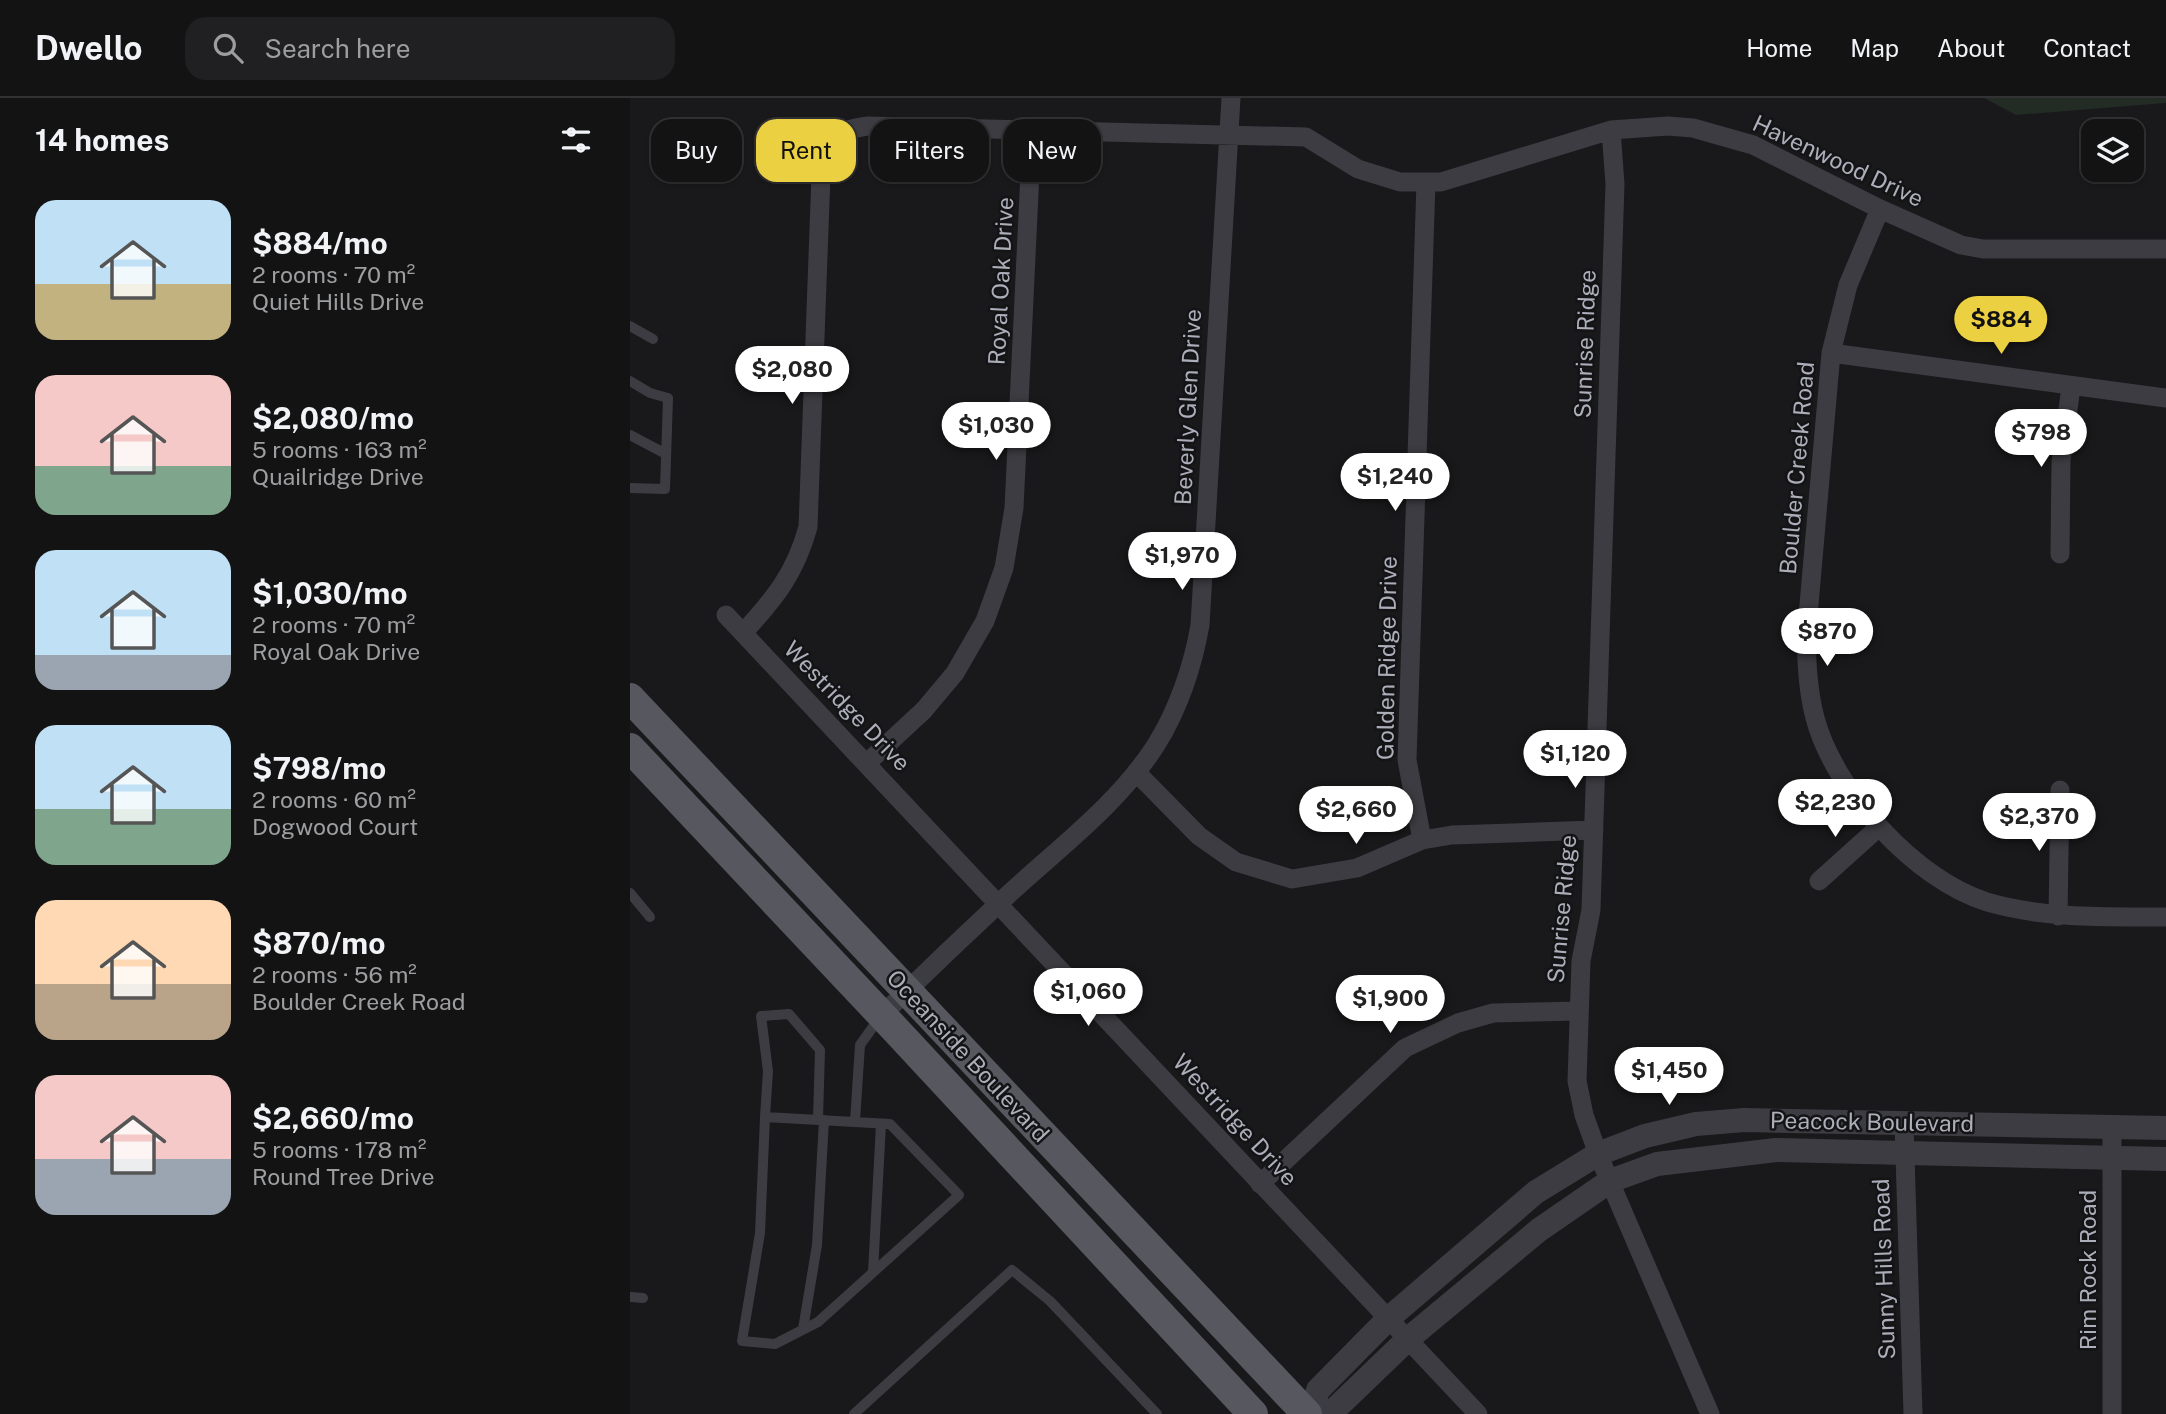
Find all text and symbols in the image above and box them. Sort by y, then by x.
search box [185,17,675,80]
text: Dwello [35,29,143,67]
icon: search [209,29,247,67]
text: Search here [265,33,411,64]
text: Home [1746,34,1812,62]
text: Map [1850,34,1899,62]
text: About [1937,34,2005,62]
text: Contact [2043,34,2131,62]
street label: Havenwood Drive [1749,109,1928,212]
chip: Buy [651,119,742,182]
chip: Rent [756,119,856,182]
chip: Filters [870,119,989,182]
chip: New [1003,119,1101,182]
map controls [2081,119,2144,182]
button: layers [2081,119,2144,182]
icon: filters [557,121,595,159]
text: 14 homes [35,122,169,158]
street label: Royal Oak Drive [983,196,1018,366]
text: $884/mo [252,225,388,261]
icon: home [91,228,175,312]
text: 2 rooms · 70 m² [252,261,415,288]
street label: Sunrise Ridge [1568,269,1601,419]
text: Quiet Hills Drive [252,288,424,315]
pin: $884 [1960,296,2042,356]
text: $884 [1970,305,2032,332]
street label: Beverly Glen Drive [1169,308,1206,506]
pin: $2,080 [735,346,849,406]
text: $2,080 [751,355,833,382]
street label: Boulder Creek Road [1774,360,1819,575]
text: $2,080/mo [252,400,414,436]
pin: $1,030 [939,402,1053,462]
icon: home [91,403,175,487]
pin: $798 [2000,410,2082,469]
text: $1,030 [958,411,1034,438]
text: $798 [2011,418,2071,445]
text: 5 rooms · 163 m² [252,436,427,463]
pin: $1,240 [1338,454,1452,513]
text: $1,240 [1357,462,1433,489]
text: Quailridge Drive [252,463,424,490]
pin: $1,970 [1125,532,1239,592]
text: $1,970 [1144,541,1220,568]
street label: Golden Ridge Drive [1371,556,1402,760]
text: $1,030/mo [252,575,408,611]
icon: home [91,578,175,662]
pin: $870 [1786,608,1868,668]
text: 2 rooms · 70 m² [252,611,415,638]
text: $870 [1797,617,1857,644]
street label: Westridge Drive [779,635,916,776]
text: Royal Oak Drive [252,638,420,665]
pin: $1,120 [1518,730,1632,790]
text: $1,120 [1539,739,1611,766]
text: $798/mo [252,750,386,786]
icon: home [91,753,175,837]
pin: $2,230 [1778,780,1892,839]
text: 2 rooms · 60 m² [252,786,416,813]
pin: $2,660 [1299,786,1413,846]
text: $2,230 [1794,788,1876,815]
pin: $2,370 [1982,794,2096,853]
text: $2,660 [1315,795,1397,822]
text: $2,370 [1999,802,2079,829]
text: Dogwood Court [252,813,418,840]
street label: Sunrise Ridge [1542,834,1581,984]
text: $870/mo [252,925,385,961]
icon: home [91,928,175,1012]
text: 2 rooms · 56 m² [252,961,417,988]
street label: Oceanside Boulevard [882,964,1055,1147]
pin: $1,060 [1031,968,1145,1028]
pin: $1,900 [1333,976,1447,1035]
text: $1,060 [1050,977,1126,1004]
text: $1,900 [1352,984,1428,1011]
text: Boulder Creek Road [252,988,465,1015]
street label: Westridge Drive [1168,1048,1303,1191]
pin: $1,450 [1612,1048,1726,1107]
text: $1,450 [1631,1056,1707,1083]
text: $2,660/mo [252,1100,414,1136]
icon: home [91,1103,175,1187]
street label: Peacock Boulevard [1770,1106,1974,1137]
text: 5 rooms · 178 m² [252,1136,426,1163]
text: Round Tree Drive [252,1163,434,1190]
street label: Sunny Hills Road [1867,1178,1900,1360]
street label: Rim Rock Road [2074,1190,2101,1350]

